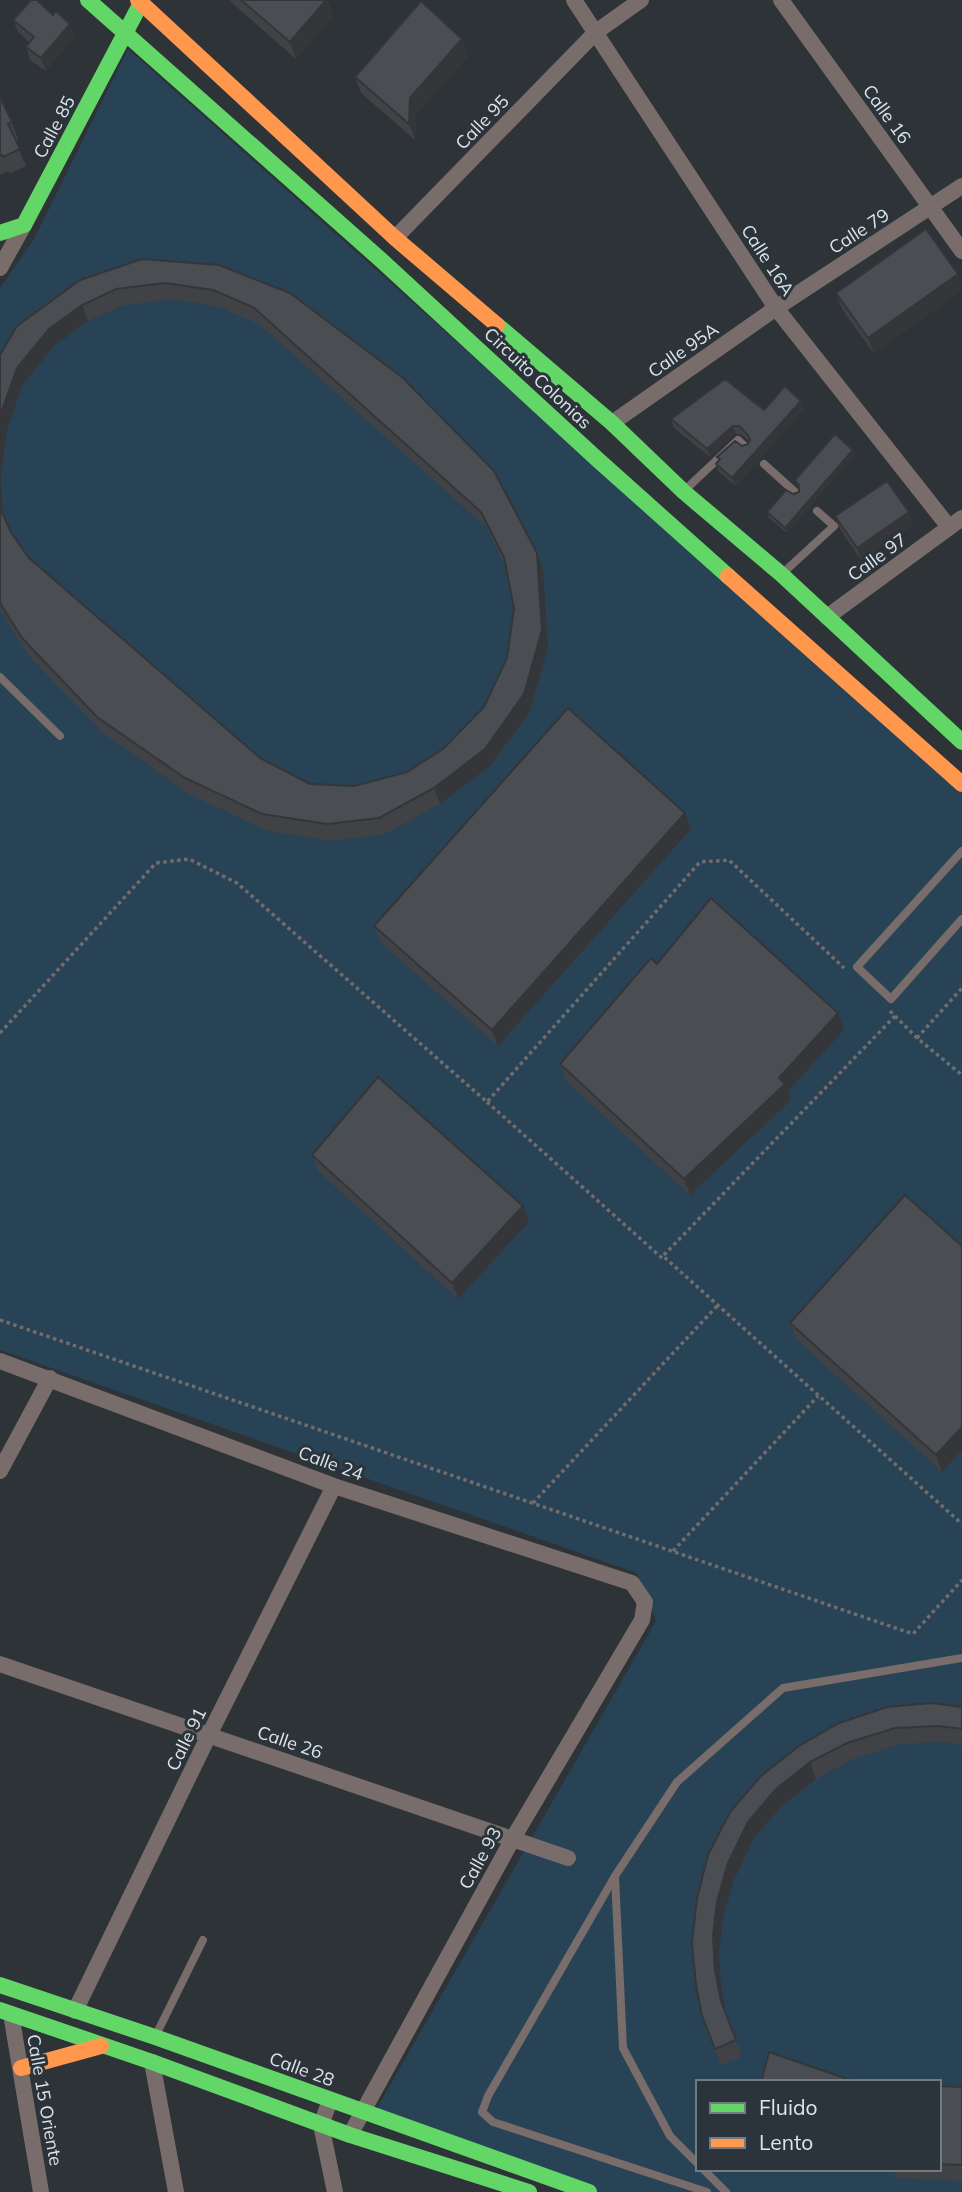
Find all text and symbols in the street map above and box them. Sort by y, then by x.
street label: Calle 16 [858,80,916,148]
street label: Calle 95 [450,90,514,154]
street label: Calle 85 [28,92,80,162]
street label: Calle 79 [824,203,894,259]
street label: Calle 16A [736,220,800,300]
street label: Calle 95A [643,317,723,383]
street label: Circuito Colonias [479,322,597,434]
street label: Calle 97 [843,528,911,586]
street label: Calle 24 [295,1441,367,1485]
street label: Calle 91 [161,1704,211,1774]
street label: Calle 26 [254,1720,326,1764]
street label: Calle 93 [454,1823,506,1893]
street label: Calle 15 Oriente [22,2032,68,2168]
street label: Calle 28 [266,2047,338,2091]
legend [696,2080,941,2171]
text: Fluido [759,2094,818,2120]
text: Lento [759,2129,813,2155]

